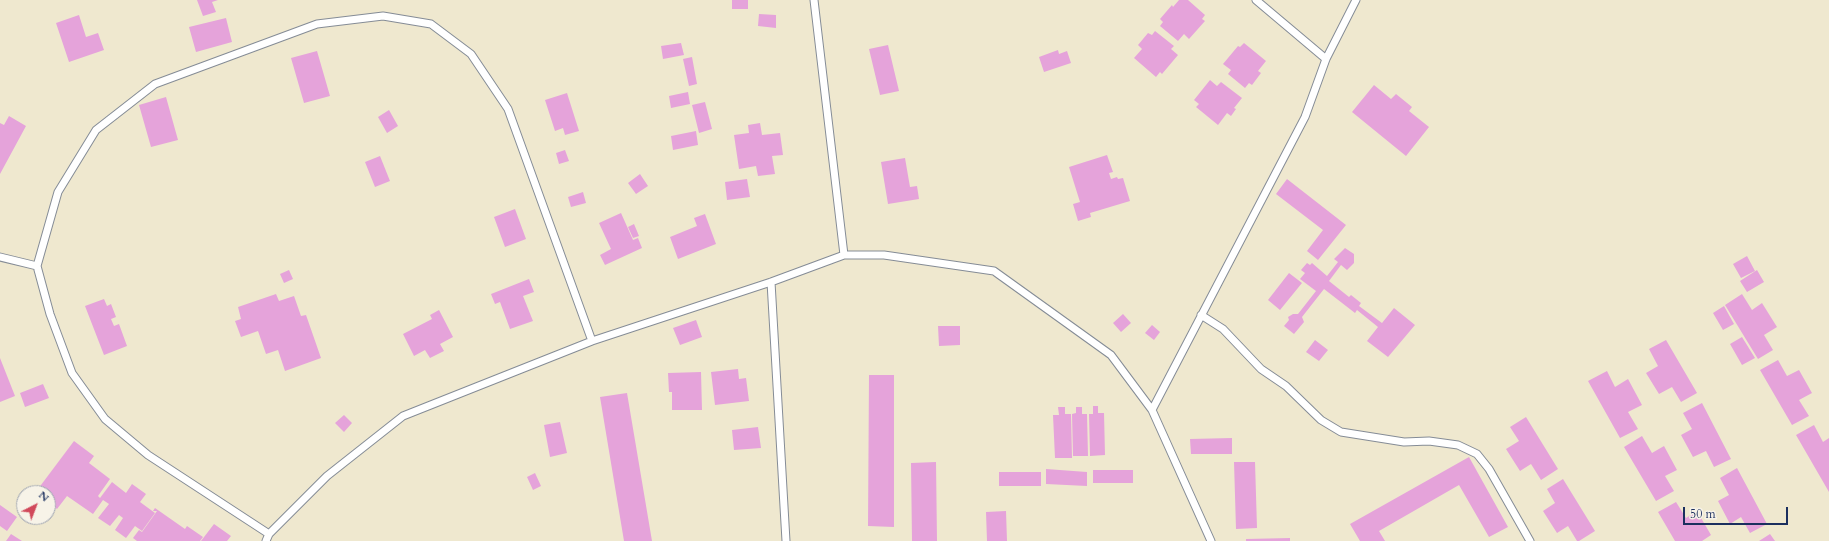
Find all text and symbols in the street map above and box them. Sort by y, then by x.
north arrow [16,485,56,525]
text: N [35,488,52,505]
scale bar [1685,499,1790,525]
text: 50 m [1690,506,1716,522]

